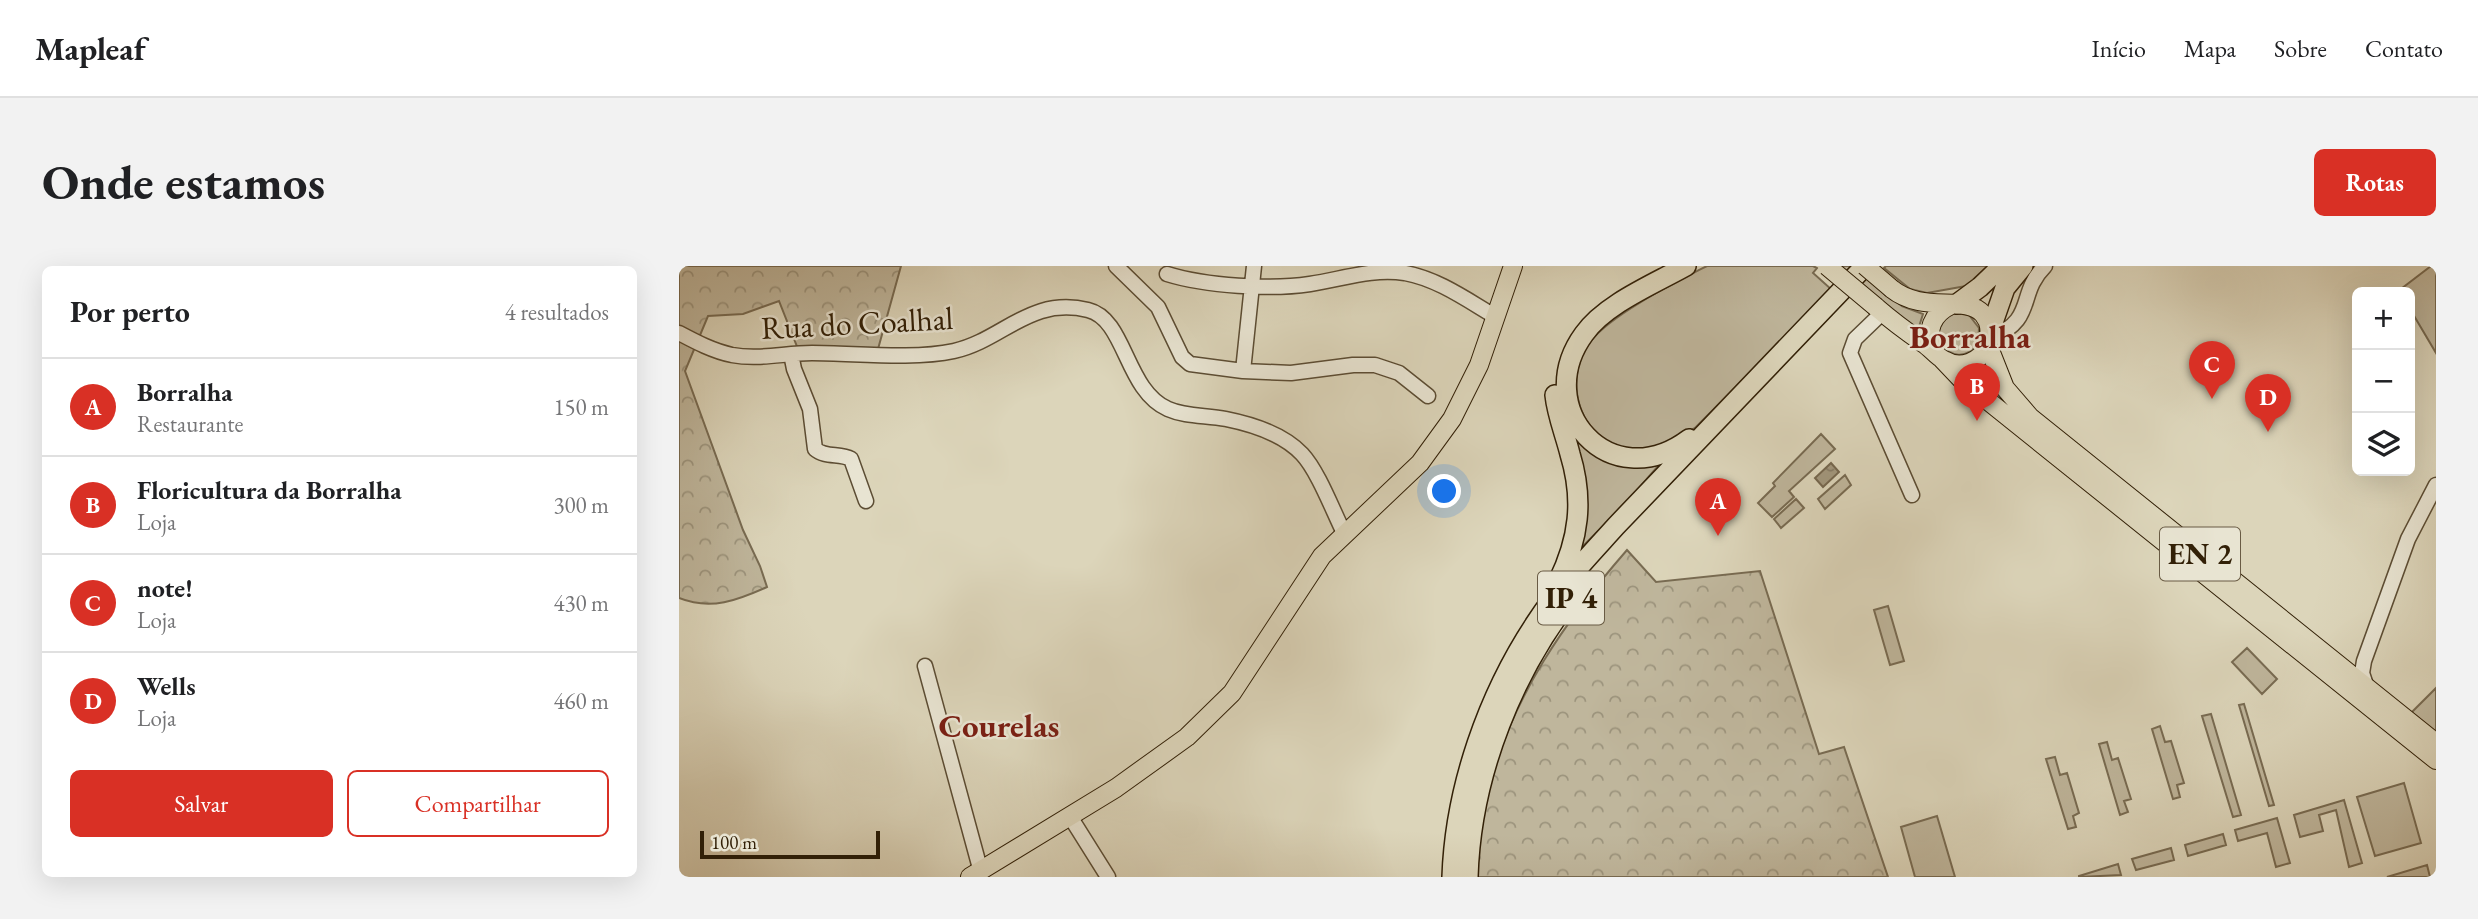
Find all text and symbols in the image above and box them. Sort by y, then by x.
text: Mapleaf [35,27,146,70]
text: Início [2092,33,2146,64]
text: Mapa [2184,33,2236,64]
text: Sobre [2274,33,2327,64]
text: Contato [2365,33,2443,64]
button: Rotas [2314,149,2436,216]
text: Onde estamos [42,150,325,214]
map controls [2352,287,2415,476]
button: + [2352,287,2415,350]
text: Por perto [70,292,190,331]
text: 4 resultados [505,297,609,327]
street label: Rua do Coalhal [760,297,955,349]
district label: Borralha [1909,315,2031,358]
pin: C [2189,341,2235,399]
button: − [2352,350,2415,413]
pin: B [1954,363,2000,421]
pin: D [2245,374,2291,432]
text: Borralha [137,375,233,409]
text: A [85,392,101,422]
text: 150 m [553,392,609,422]
text: Restaurante [137,409,244,439]
button: layers [2352,413,2415,476]
text: Floricultura da Borralha [137,473,402,507]
your location [1427,474,1461,508]
pin: A [1695,478,1741,536]
text: B [86,490,100,520]
text: 300 m [553,490,609,520]
text: Loja [137,507,176,537]
road number: EN 2 [2160,528,2240,580]
text: note! [137,571,193,605]
road number: IP 4 [1538,572,1604,624]
text: C [85,588,101,618]
text: 430 m [553,588,609,618]
text: Loja [137,605,176,635]
text: Wells [137,669,196,703]
text: D [84,686,102,716]
text: 460 m [553,686,609,716]
text: Loja [137,703,176,733]
district label: Courelas [939,704,1059,747]
button: Salvar [70,770,333,837]
button: Compartilhar [347,770,609,837]
scale bar [700,828,880,860]
text: 100 m [711,830,757,855]

